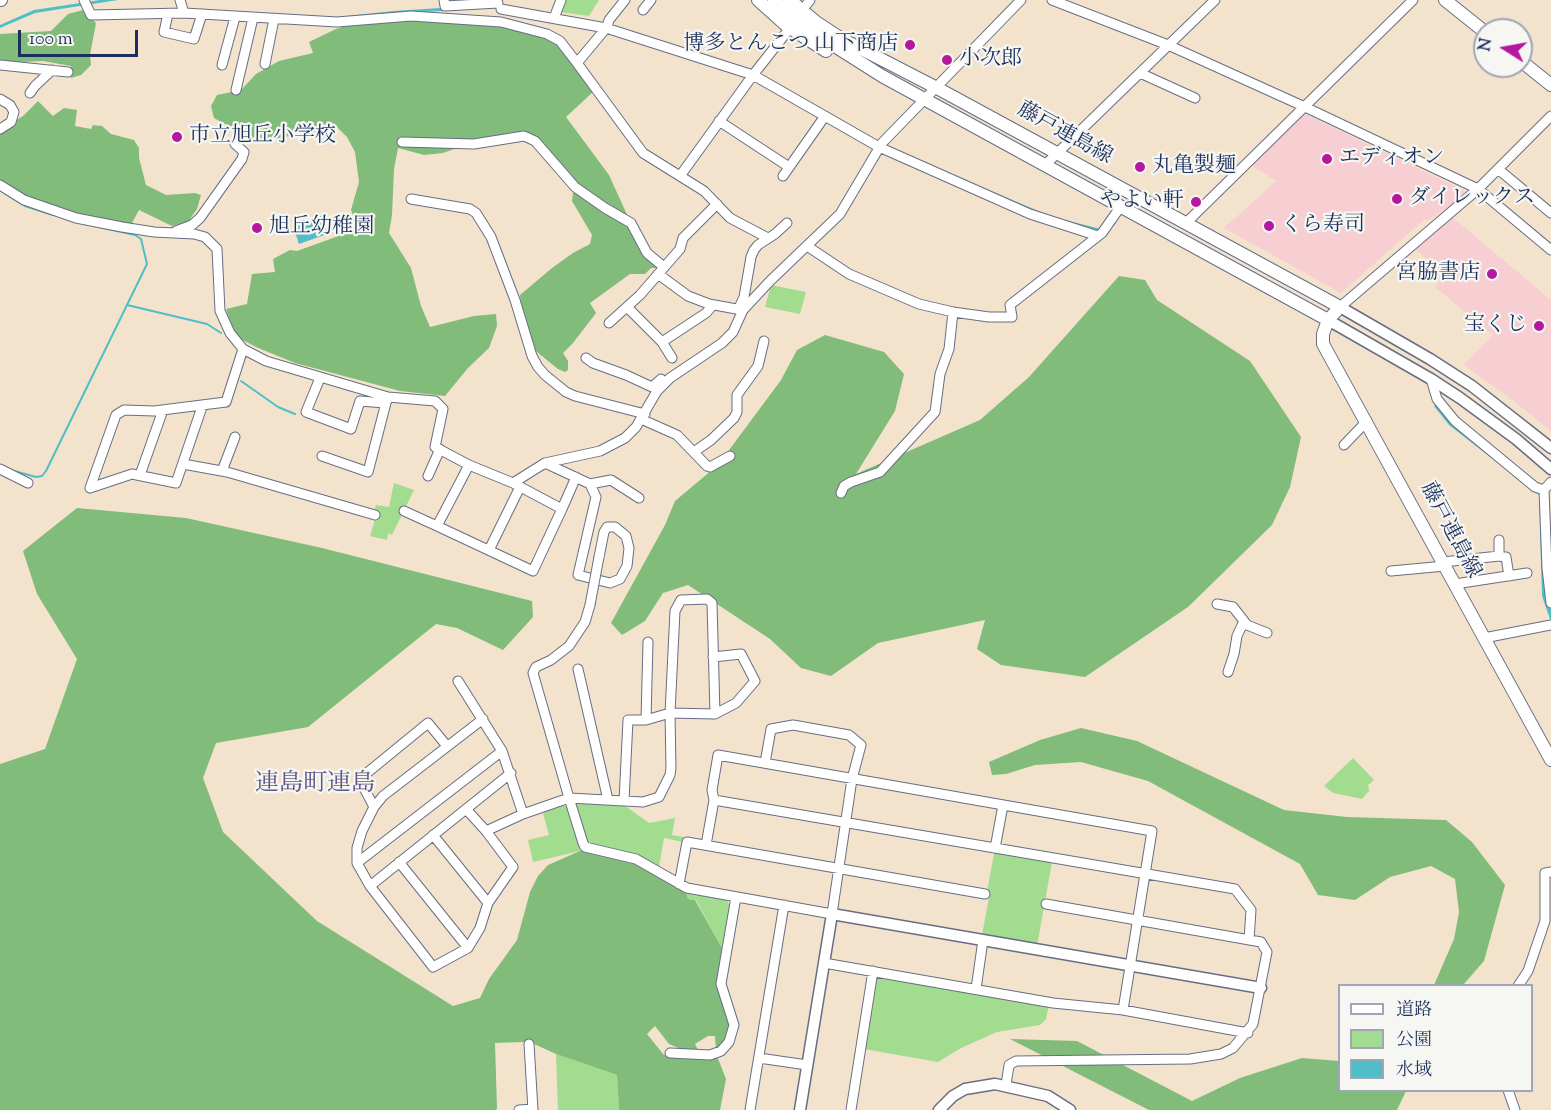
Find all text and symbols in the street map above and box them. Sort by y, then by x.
scale bar [21,18,141,56]
north arrow [1473,18,1533,78]
text: 100 m [29,27,73,53]
place label: 博多とんこつ 山下商店 [684,32,898,58]
text: N [1474,36,1499,53]
marker: 博多とんこつ 山下商店 [903,38,917,52]
place label: 小次郎 [959,47,1022,73]
marker: 小次郎 [940,53,954,67]
street label: 藤戸連島線 [1012,99,1116,171]
place label: 市立旭丘小学校 [189,124,336,150]
marker: 市立旭丘小学校 [170,130,184,144]
place label: エディオン [1339,146,1444,172]
marker: エディオン [1320,152,1334,166]
place label: 丸亀製麺 [1152,154,1236,180]
marker: 丸亀製麺 [1133,160,1147,174]
place label: ダイレックス [1409,186,1535,212]
place label: やよい軒 [1100,189,1184,215]
marker: ダイレックス [1390,192,1404,206]
marker: やよい軒 [1189,195,1203,209]
place label: くら寿司 [1281,213,1365,239]
place label: 旭丘幼稚園 [269,215,374,241]
marker: くら寿司 [1262,219,1276,233]
marker: 旭丘幼稚園 [250,221,264,235]
place label: 宮脇書店 [1396,261,1480,287]
marker: 宮脇書店 [1485,267,1499,281]
place label: 宝くじ [1464,313,1527,339]
marker: 宝くじ [1532,319,1546,333]
street label: 藤戸連島線 [1413,479,1485,583]
district label: 連島町連島 [255,772,375,800]
legend [1338,984,1533,1092]
text: 道路 [1396,998,1432,1024]
text: 公園 [1396,1028,1432,1054]
text: 水域 [1396,1058,1432,1084]

